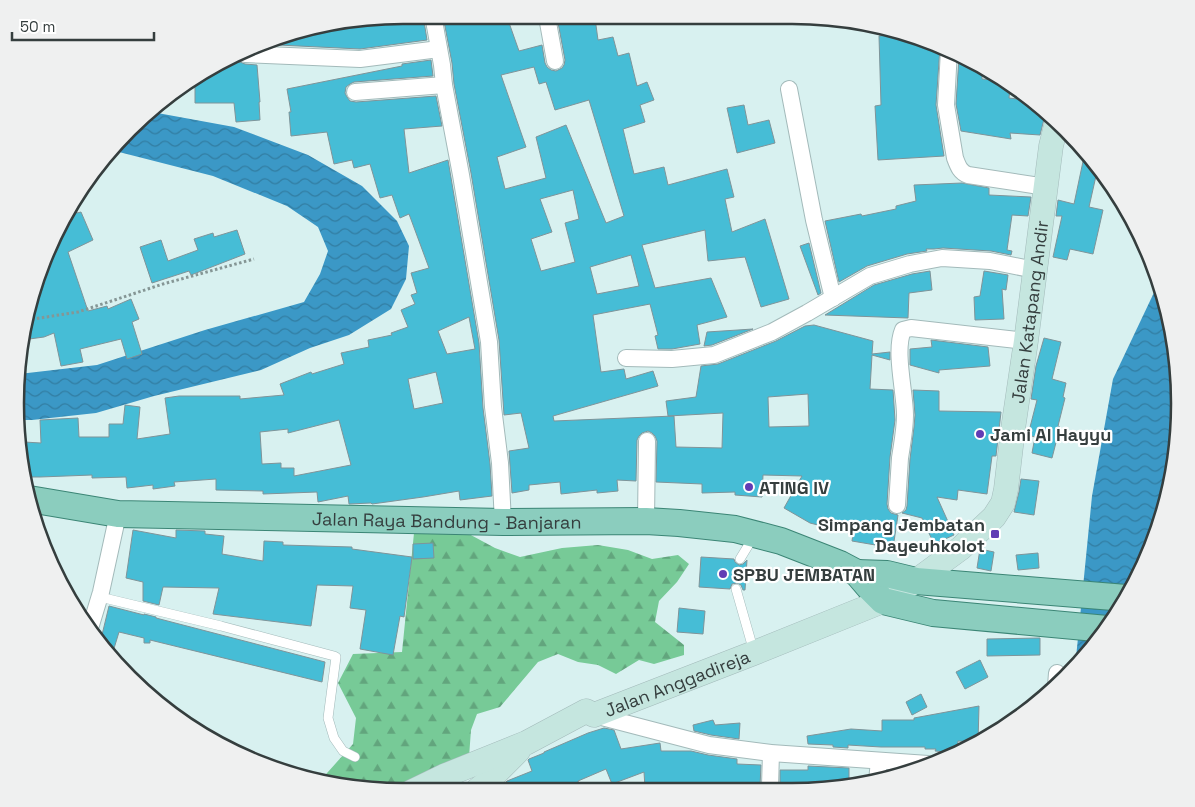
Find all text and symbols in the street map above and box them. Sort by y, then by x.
scale bar [12,10,155,42]
text: 50 m [20,17,55,36]
street label: Jalan Katapang Andir [1005,219,1053,405]
place label: Jami Al Hayyu [990,423,1111,446]
marker: Jami Al Hayyu [974,428,986,440]
place label: ATING IV [759,476,829,499]
marker: ATING IV [743,481,755,493]
street label: Jalan Raya Bandung - Banjaran [312,507,582,534]
place label: Simpang Jembatan Dayeuhkolot [818,513,985,557]
marker: Simpang Jembatan Dayeuhkolot [989,528,1001,540]
place label: SPBU JEMBATAN [733,563,875,586]
marker: SPBU JEMBATAN [717,568,729,580]
street label: Jalan Anggadireja [601,644,753,721]

